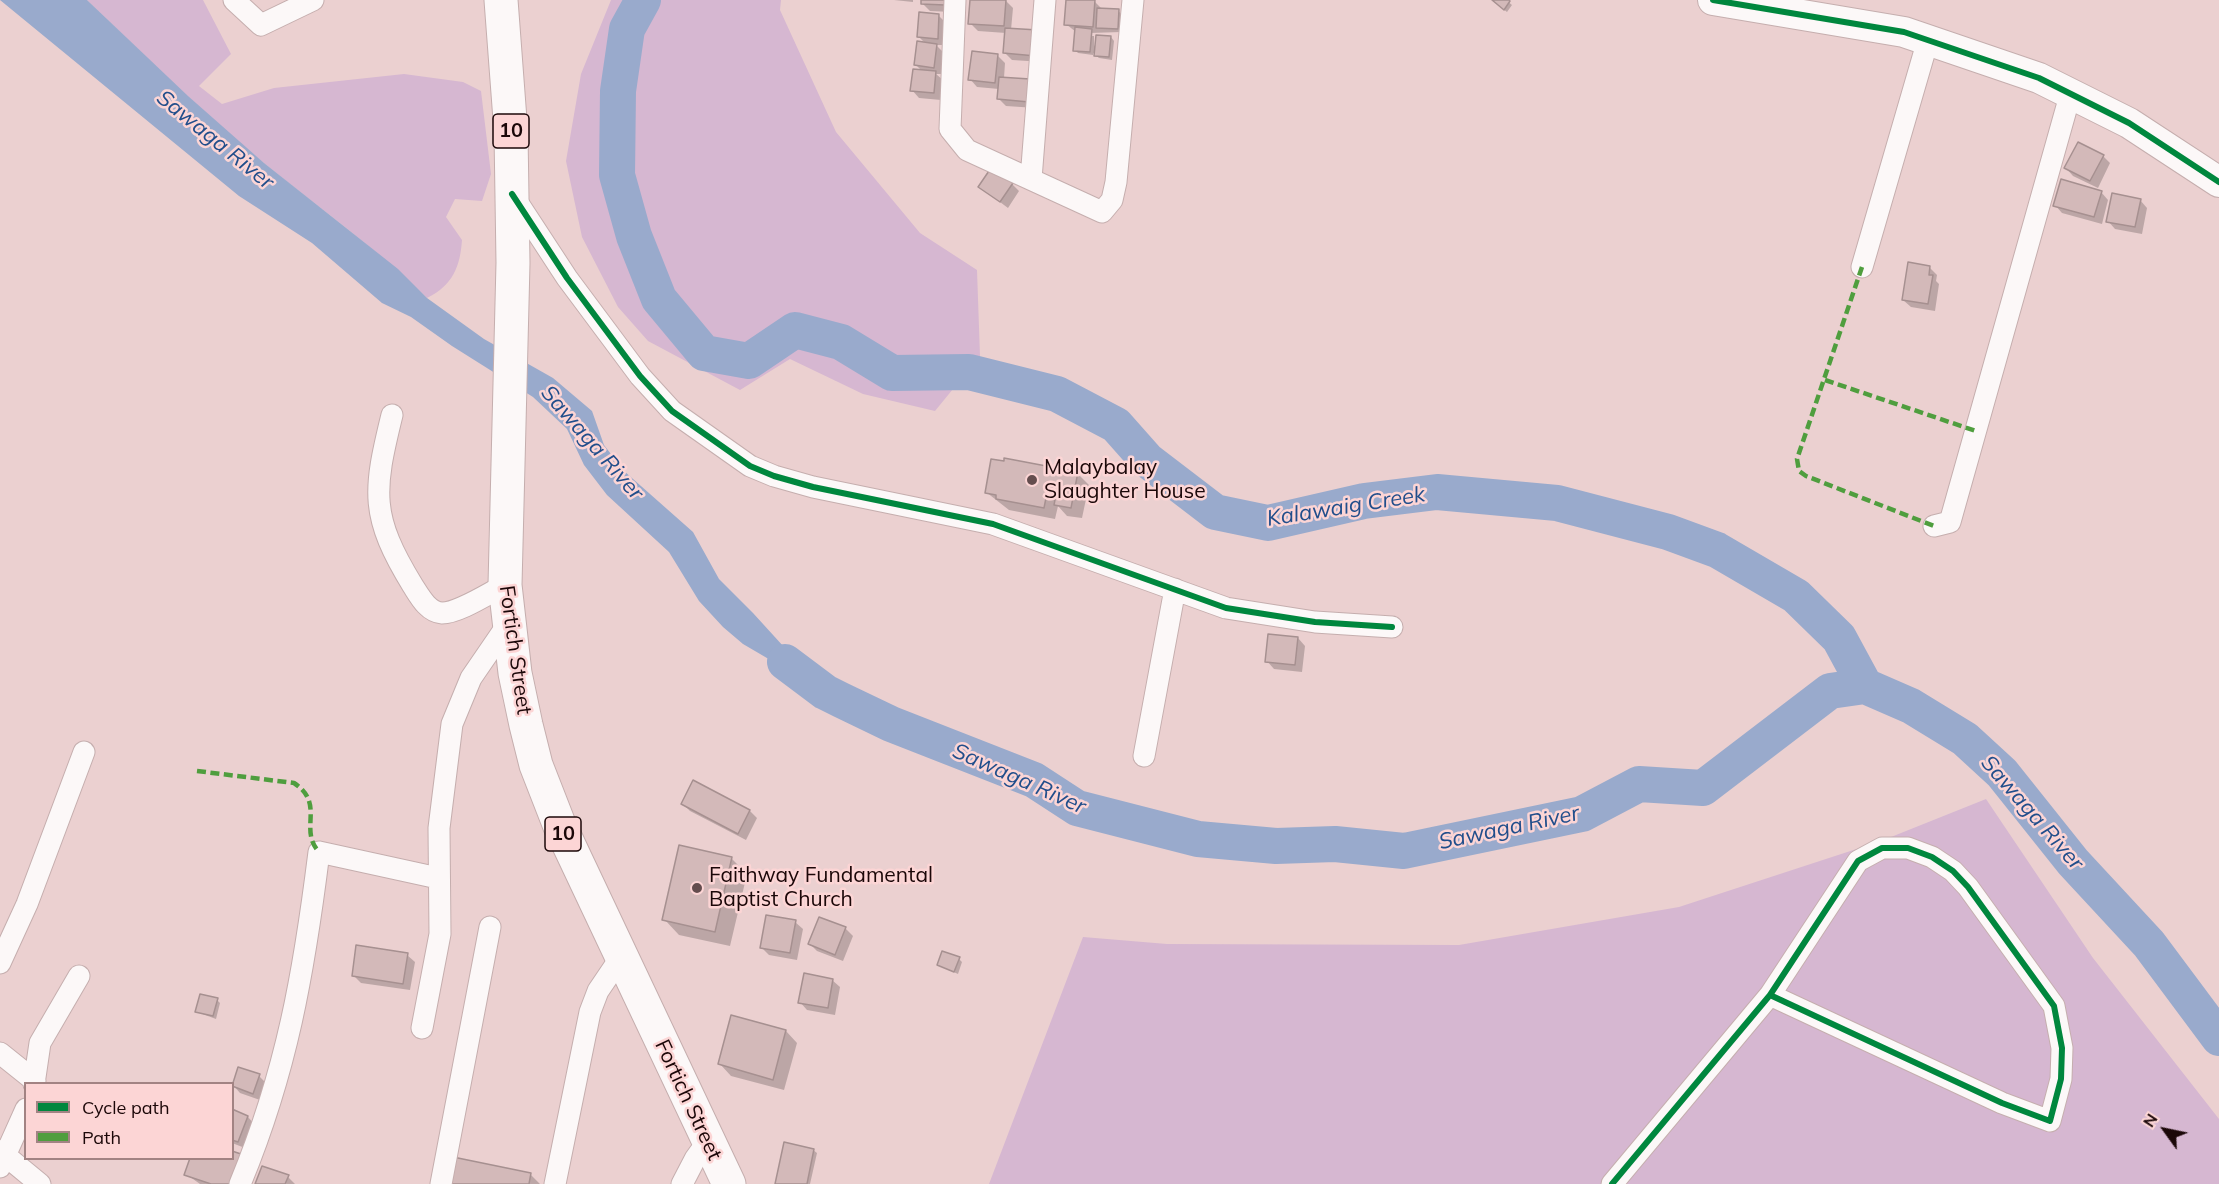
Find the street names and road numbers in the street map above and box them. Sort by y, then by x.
road number: 10 [493,114,529,148]
street label: Fortich Street [493,584,537,716]
road number: 10 [545,817,581,851]
street label: Fortich Street [649,1036,727,1164]

